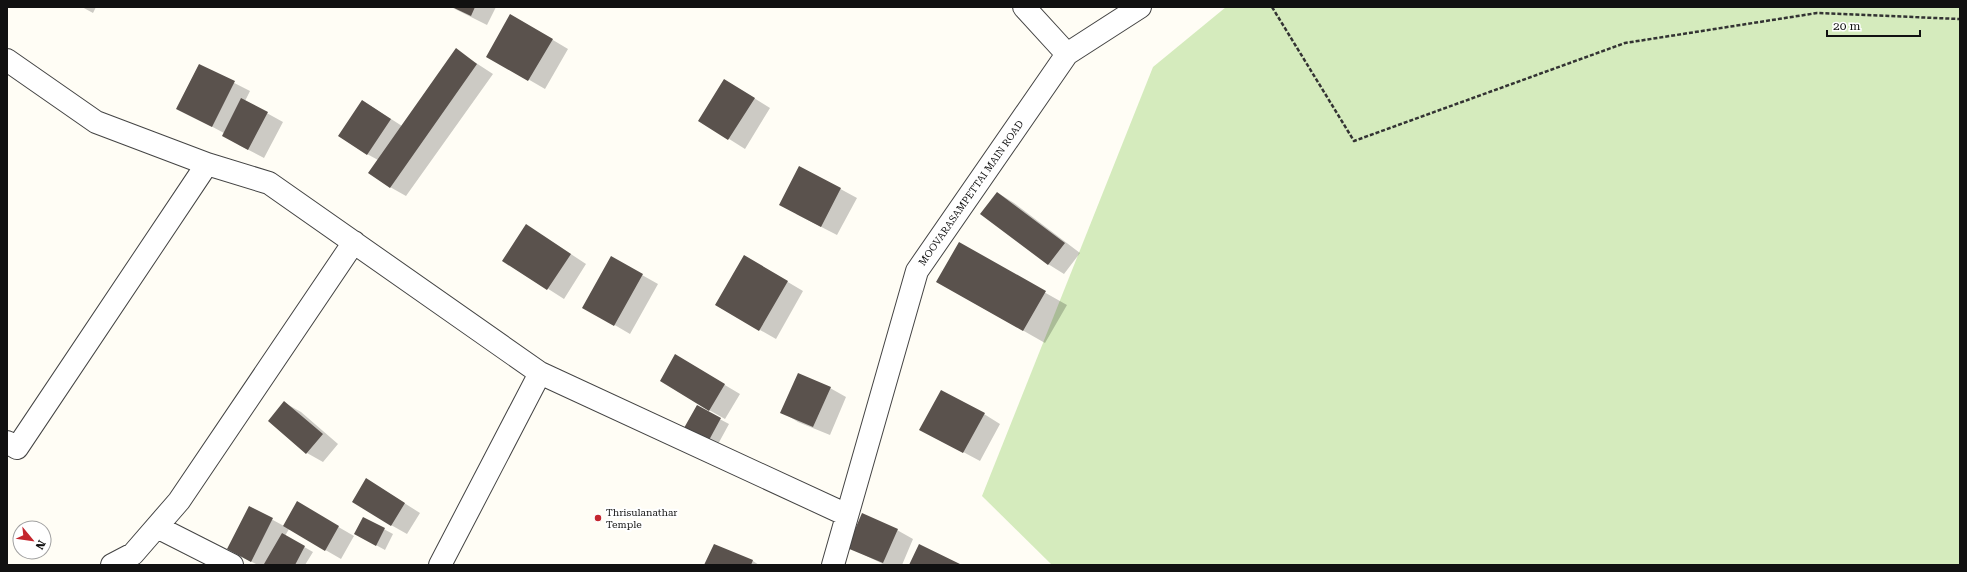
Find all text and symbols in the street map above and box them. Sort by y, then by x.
scale bar [1827,12,1920,38]
text: 20 m [1833,19,1860,33]
street label: MOOVARASAMPETTAI MAIN ROAD [916,118,1026,268]
place label: Thrisulanathar Temple [606,507,677,530]
marker: Thrisulanathar Temple [593,513,603,523]
north arrow [12,520,52,560]
text: N [32,538,48,552]

